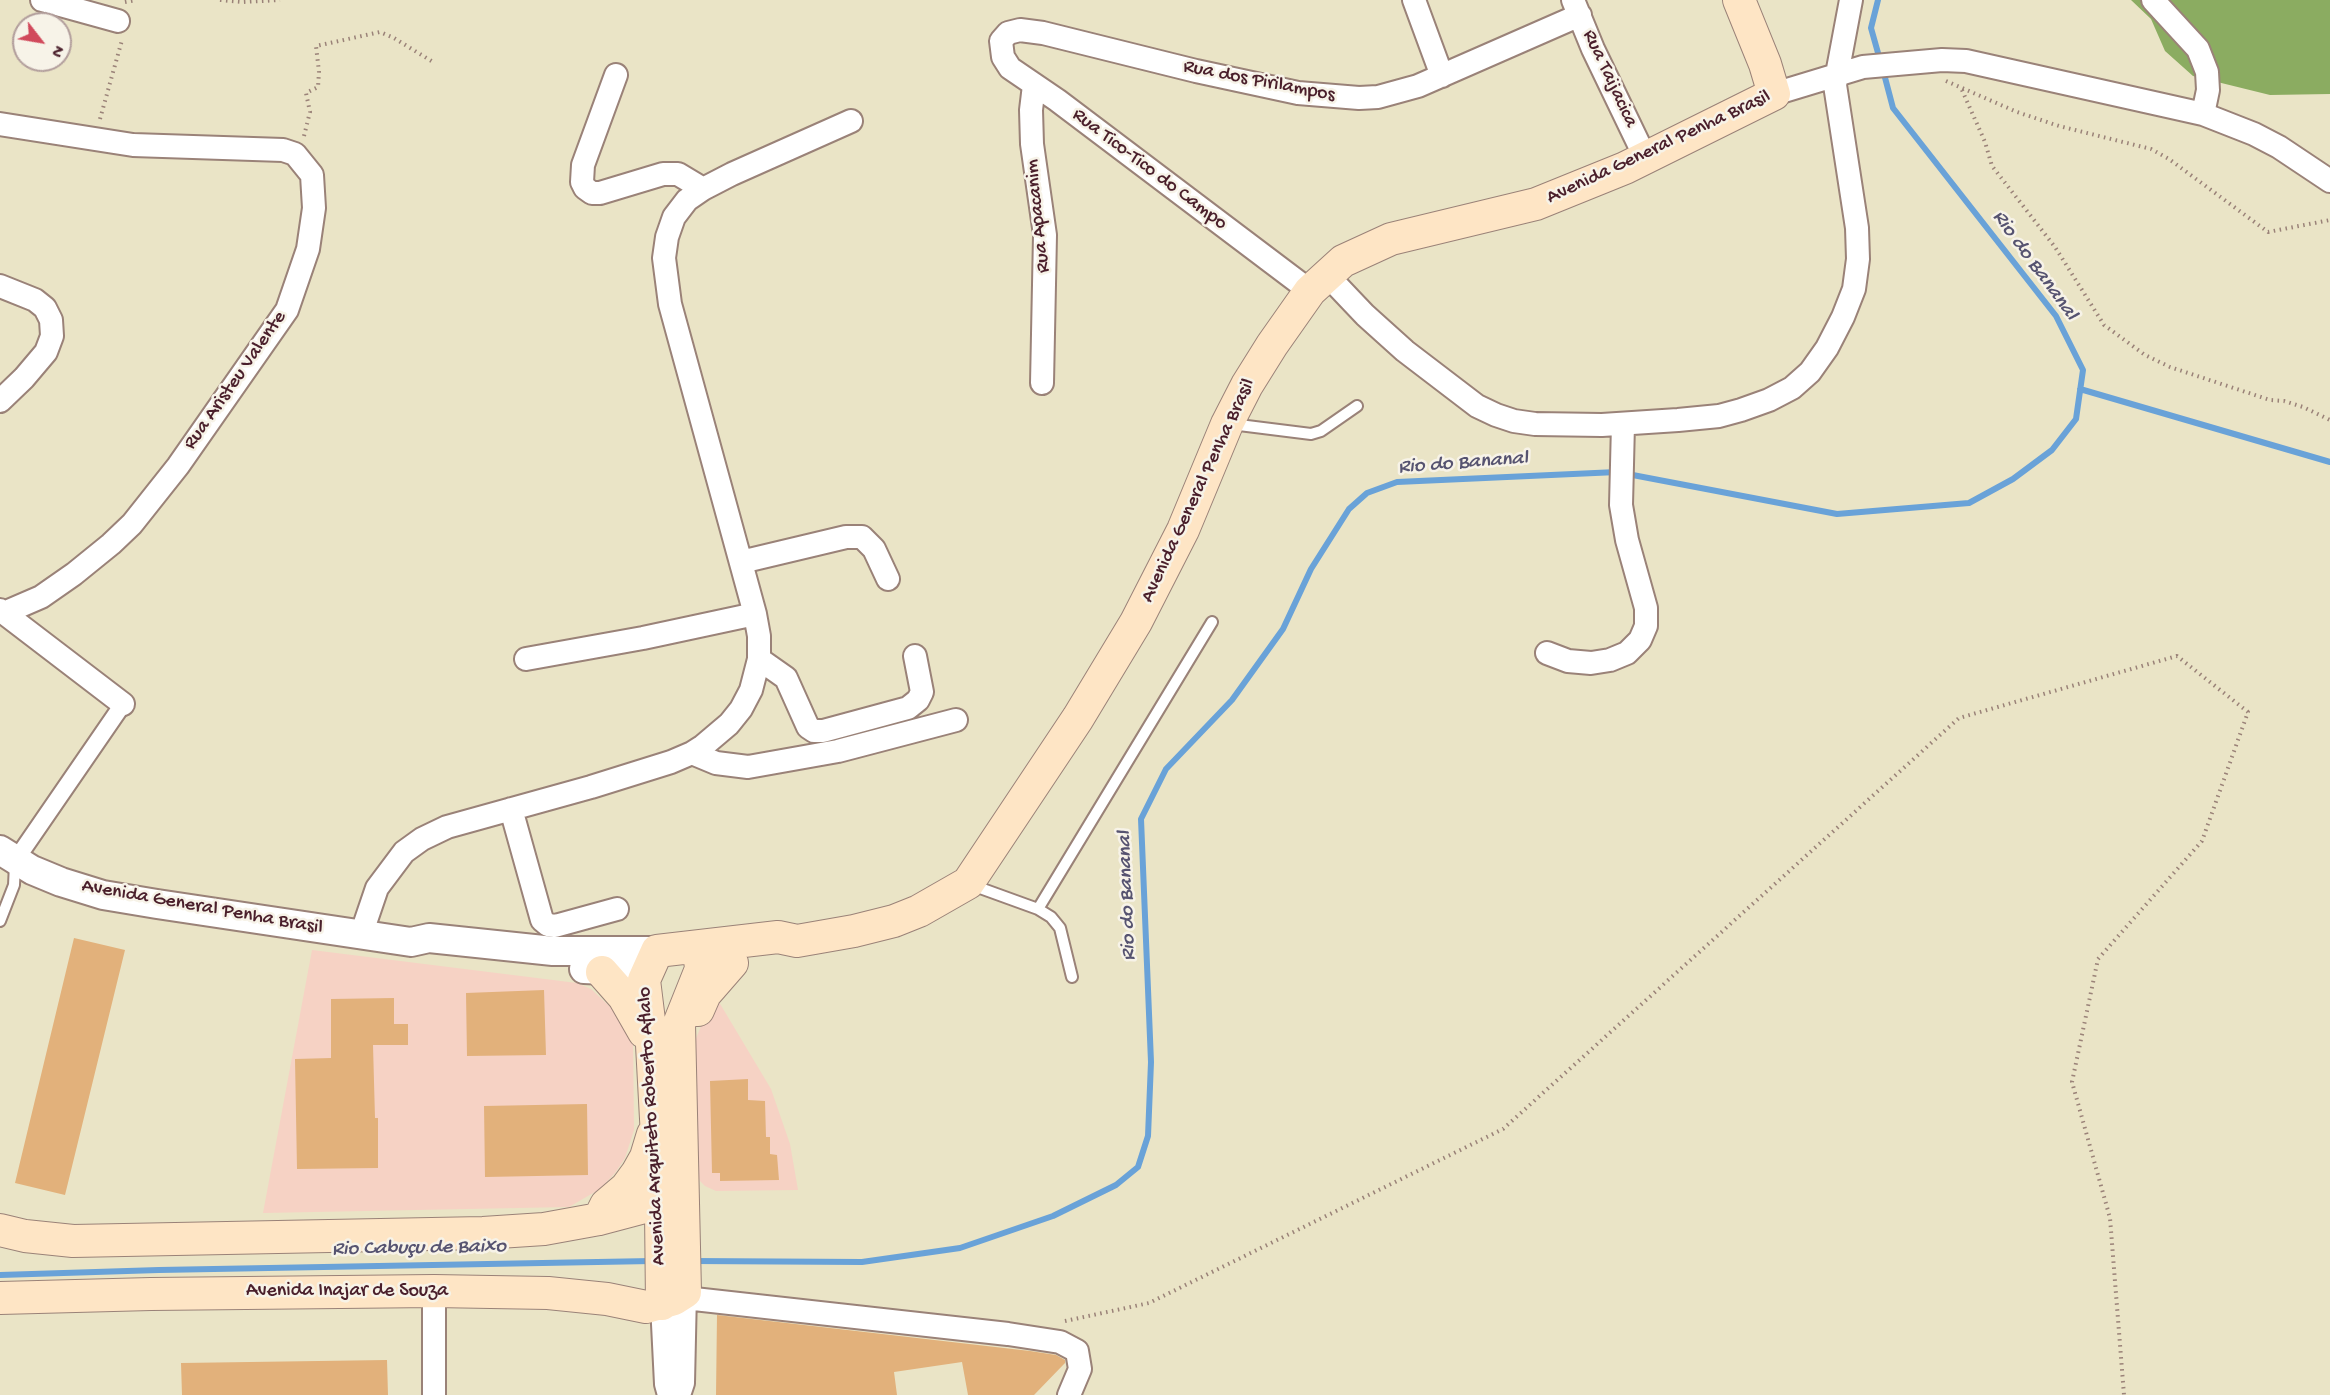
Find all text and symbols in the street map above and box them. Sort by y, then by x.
north arrow [12,12,72,72]
street label: Rua Taijacica [1576,26,1642,132]
text: N [45,41,67,60]
street label: Rua dos Pirilampos [1181,56,1337,108]
street label: Avenida General Penha Brasil [1543,85,1775,211]
street label: Rua Tico-Tico do Campo [1067,104,1231,236]
street label: Rua Apacanim [1021,158,1057,274]
water label: Rio do Bananal [1986,206,2082,326]
street label: Rua Aristeu Valente [179,307,293,455]
street label: Avenida General Penha Brasil [1136,375,1262,607]
water label: Rio do Bananal [1397,447,1529,481]
water label: Rio do Bananal [1113,831,1143,961]
street label: Avenida General Penha Brasil [80,875,324,941]
street label: Avenida Arquiteto Roberto Aflalo [634,986,672,1266]
water label: Rio Cabuçu de Baixo [332,1235,506,1263]
street label: Avenida Inajar de Souza [246,1280,448,1304]

